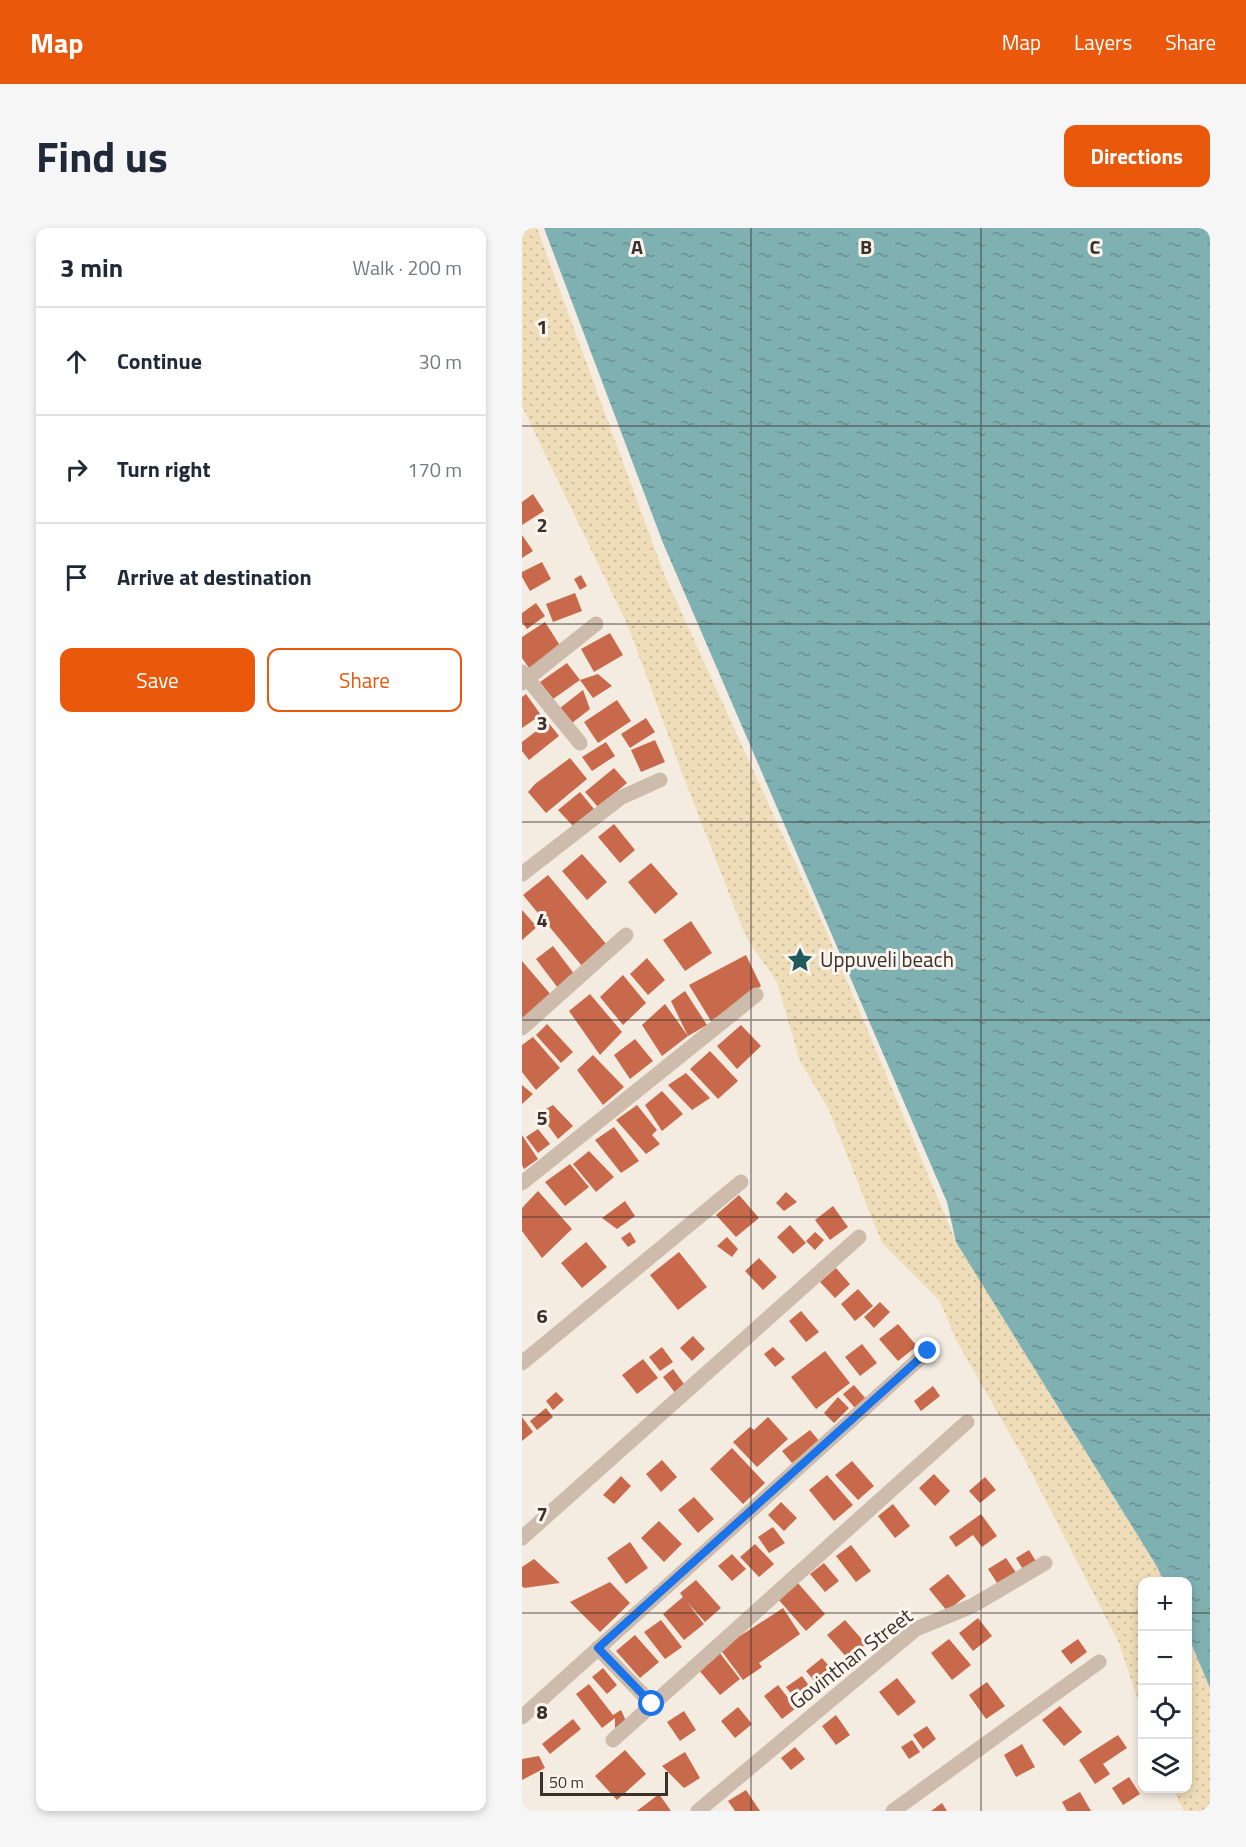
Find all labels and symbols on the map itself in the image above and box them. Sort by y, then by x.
text: A [631,231,643,262]
text: B [860,231,872,262]
text: C [1090,231,1101,262]
text: 1 [536,311,548,342]
text: 2 [536,509,548,540]
text: 3 [536,707,548,738]
text: 4 [536,904,548,935]
place label: Uppuveli beach [820,943,954,975]
place icon: Uppuveli beach [785,945,815,975]
text: 5 [536,1102,548,1133]
text: 6 [536,1300,548,1331]
route end [914,1337,940,1363]
text: 7 [536,1498,548,1529]
street label: Govinthan Street [782,1599,919,1717]
route start [638,1690,664,1716]
text: 8 [536,1696,548,1727]
scale bar [540,1769,668,1796]

